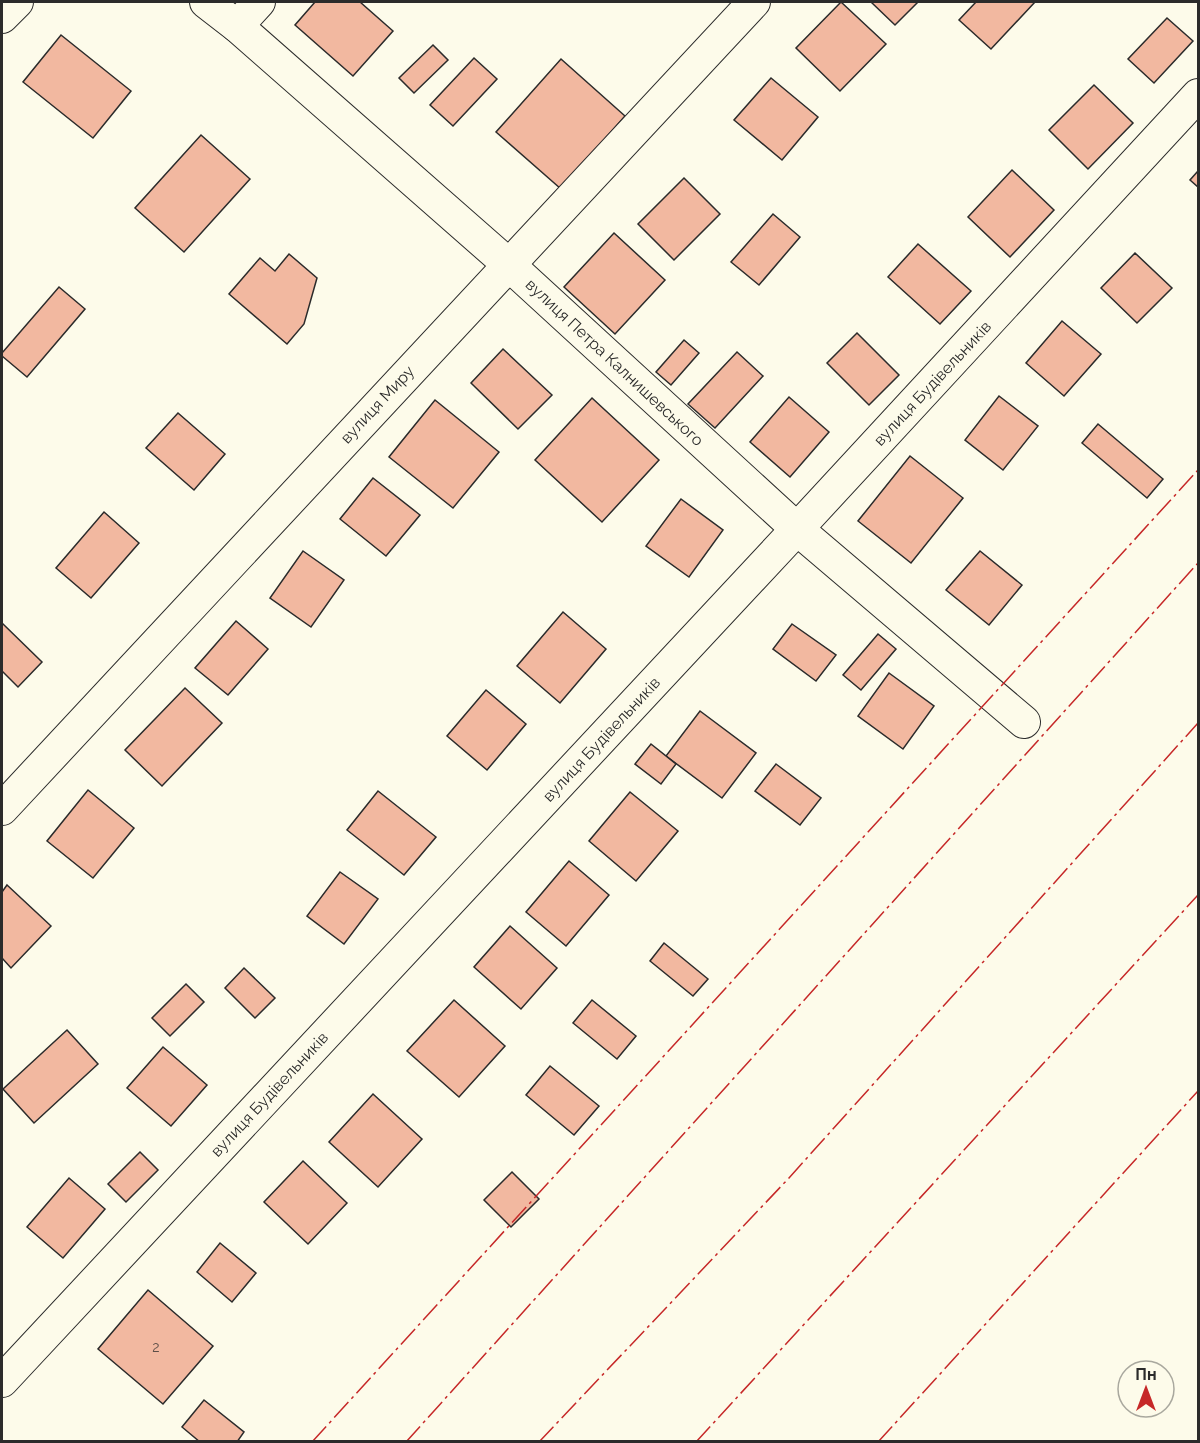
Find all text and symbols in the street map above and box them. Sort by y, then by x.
street label: вулиця Петра Калнишевського [522,275,707,450]
street label: вулиця Будівельників [870,317,995,450]
street label: вулиця Миру [337,361,418,447]
street label: вулиця Будівельників [539,673,664,806]
street label: вулиця Будівельників [207,1028,332,1161]
house number: 2 [152,1339,160,1355]
north arrow [1116,1359,1176,1419]
text: Пн [1135,1365,1157,1384]

